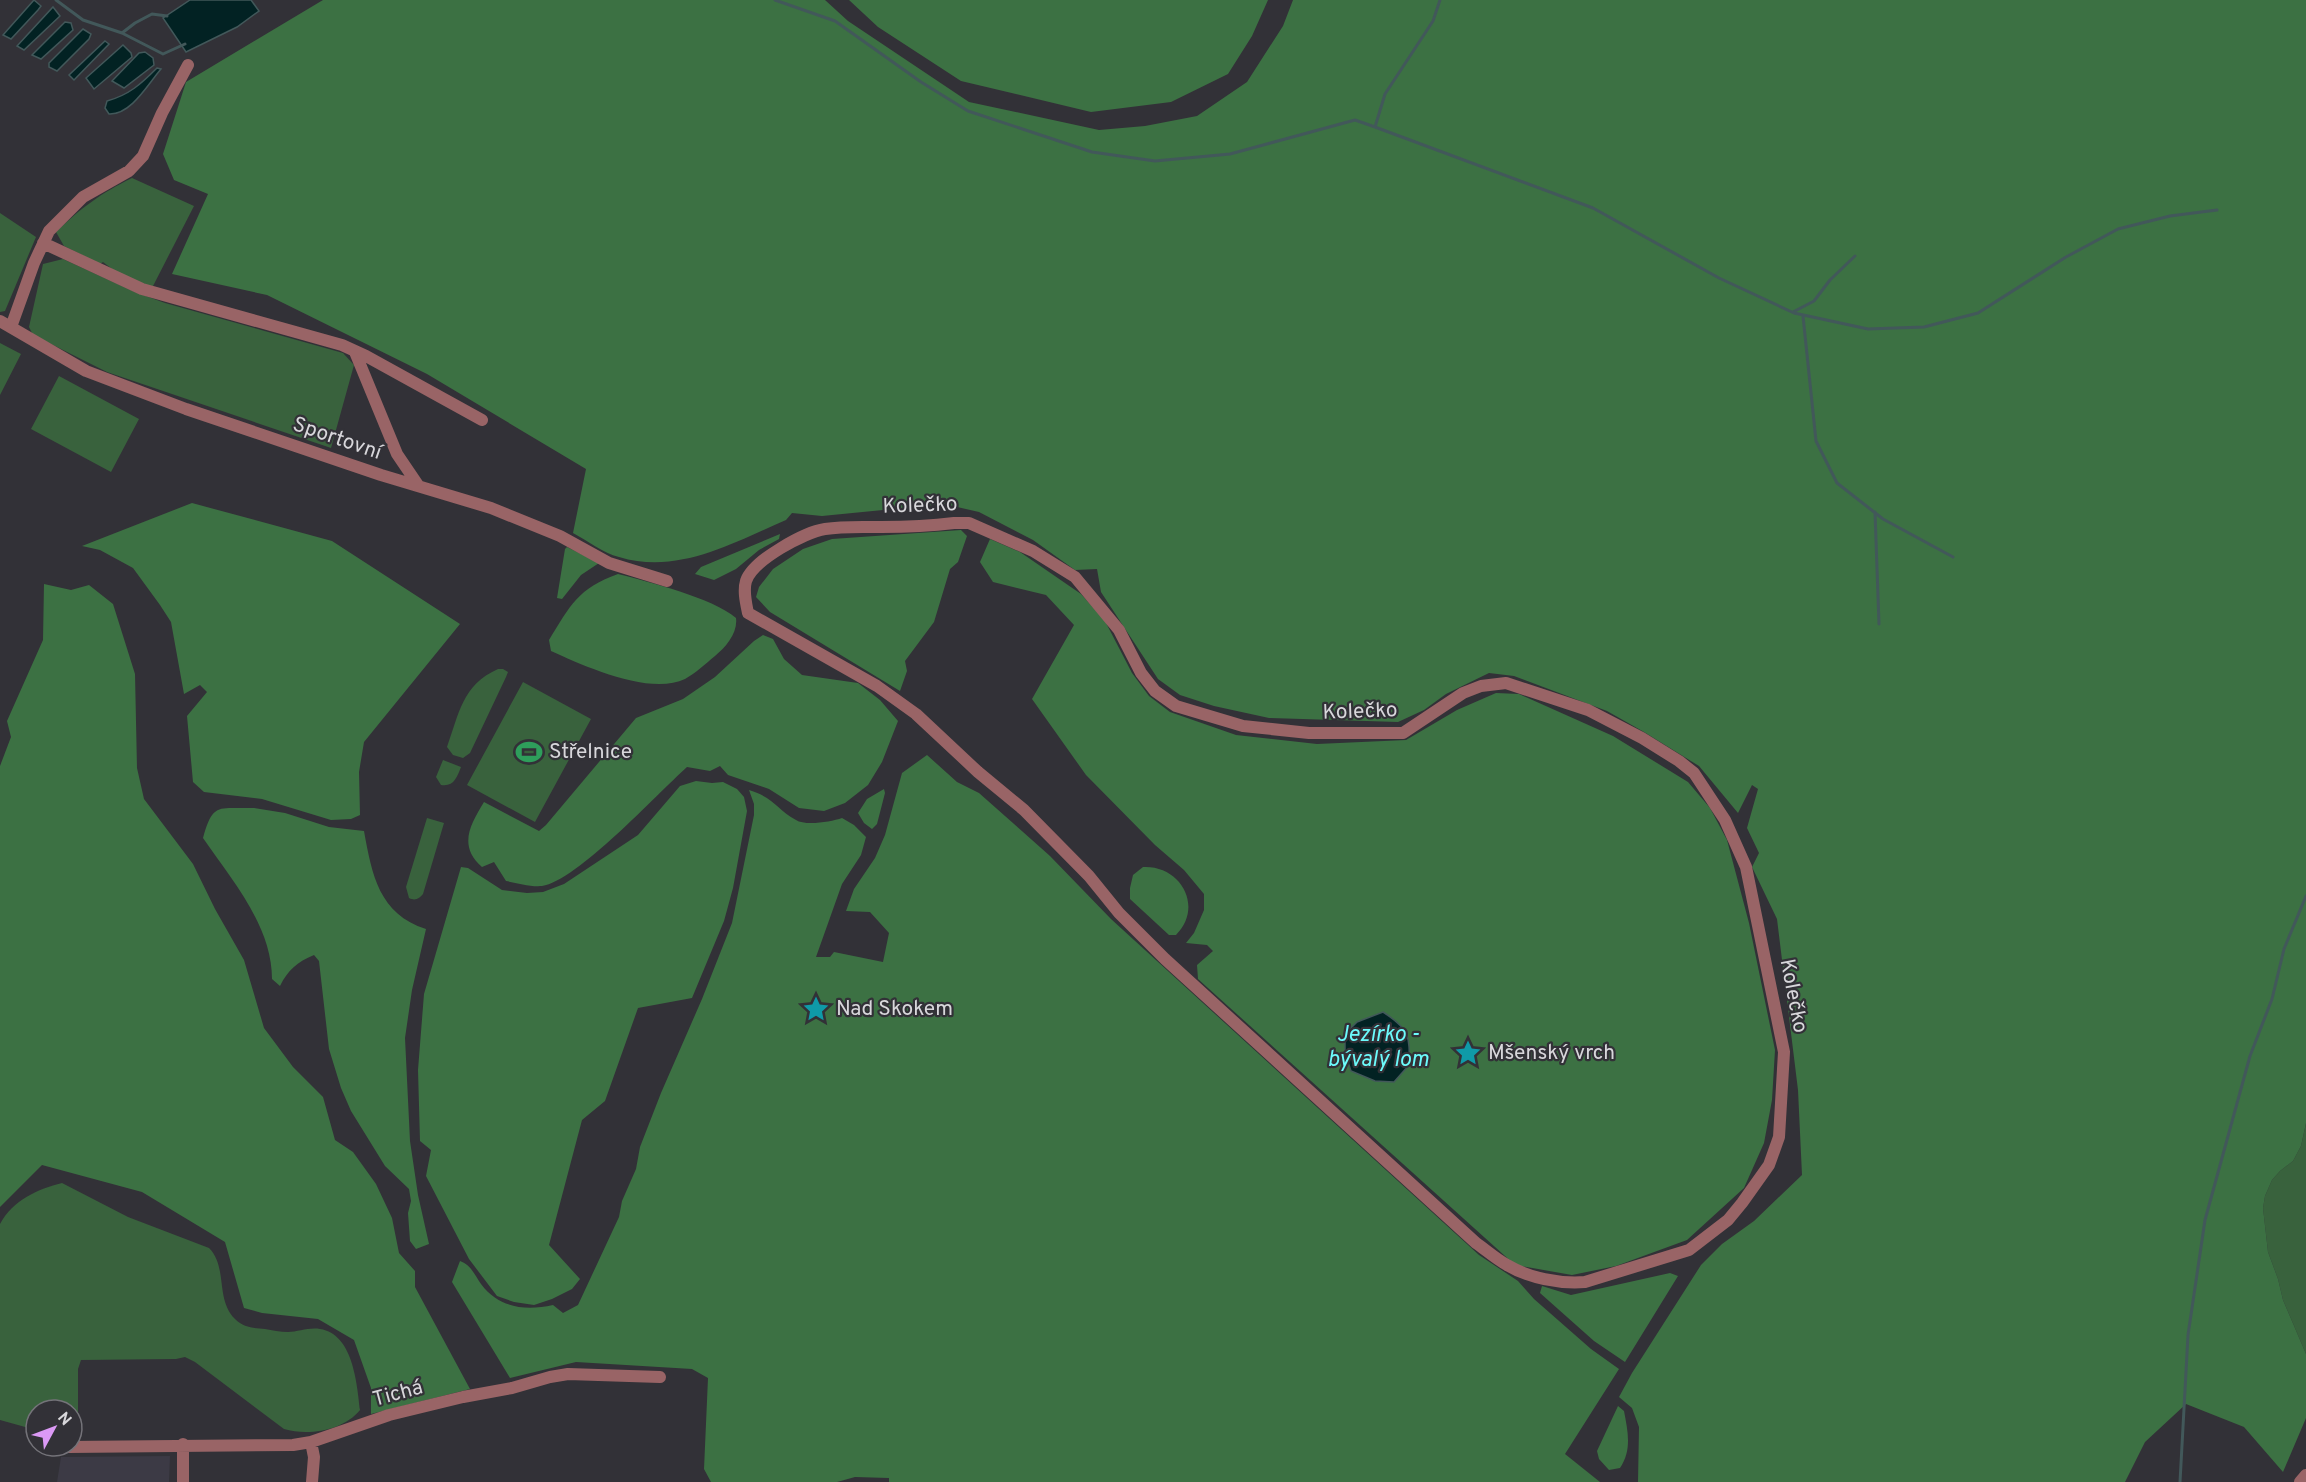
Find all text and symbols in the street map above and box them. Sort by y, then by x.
street label: Sportovní [289,411,387,467]
street label: Kolečko [882,491,958,521]
street label: Kolečko [1322,697,1398,727]
sports icon: Střelnice [514,737,544,767]
place label: Střelnice [549,739,632,766]
street label: Kolečko [1773,957,1813,1035]
place icon: Nad Skokem [801,994,831,1024]
place label: Nad Skokem [836,996,953,1023]
water label: Jezírko - bývalý lom [1327,1022,1429,1074]
place icon: Mšenský vrch [1453,1038,1483,1068]
place label: Mšenský vrch [1488,1040,1615,1067]
street label: Tichá [370,1374,426,1414]
north arrow [24,1398,84,1458]
text: N [52,1409,75,1430]

